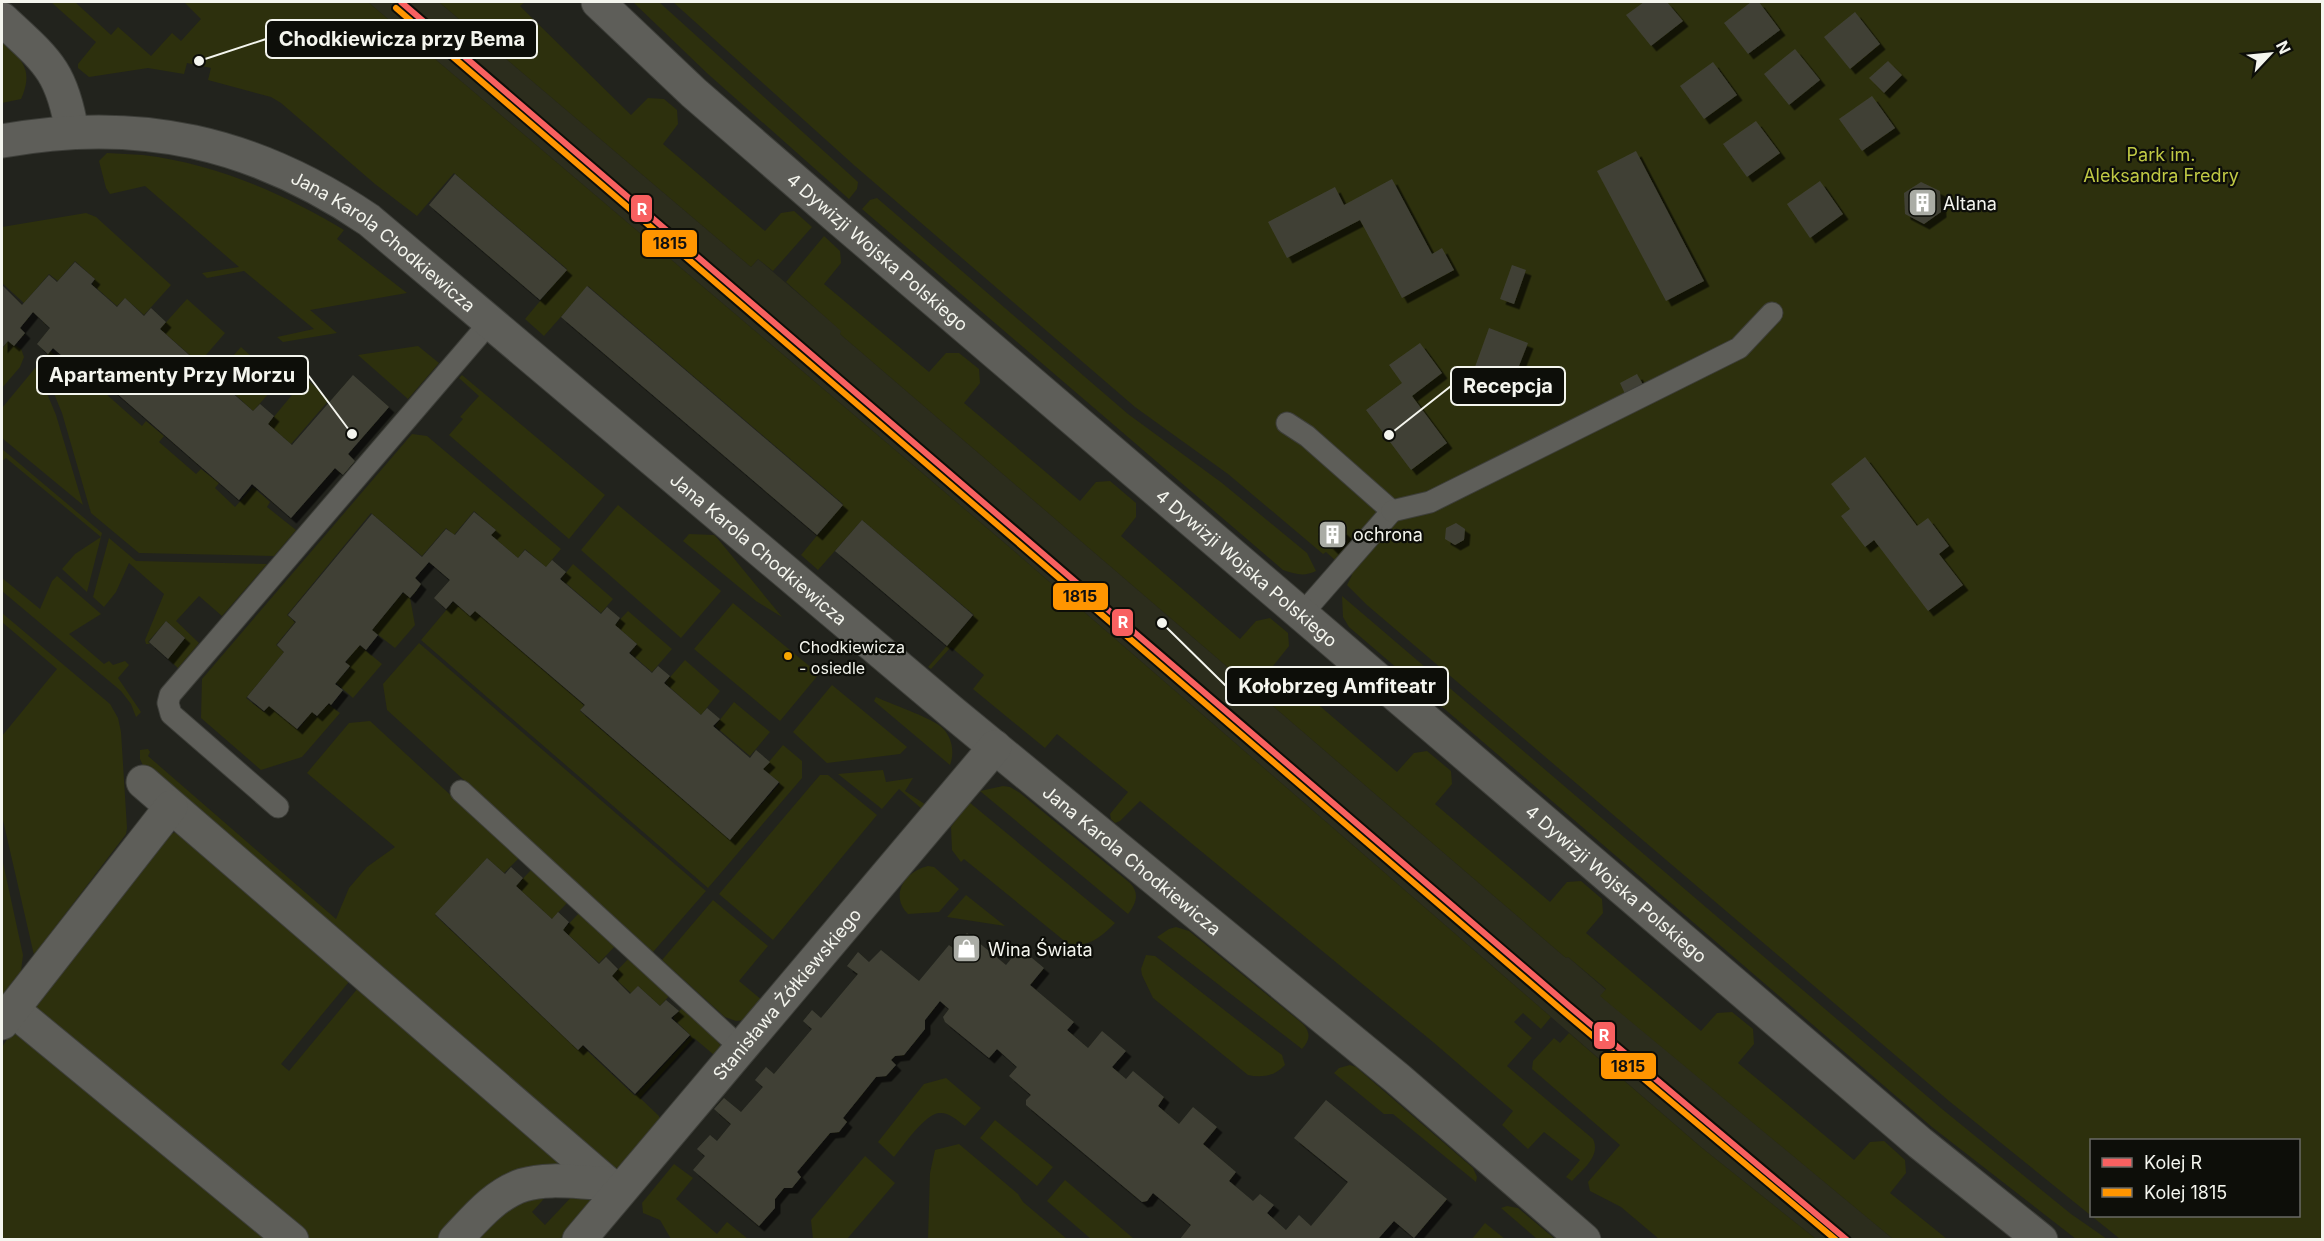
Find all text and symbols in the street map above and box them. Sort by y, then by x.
callout: Chodkiewicza przy Bema [266,20,537,58]
north arrow [2240,24,2300,84]
text: Chodkiewicza przy Bema [279,27,525,51]
text: N [2272,38,2295,57]
park label: Park im. Aleksandra Fredry [2083,144,2239,186]
street label: Jana Karola Chodkiewicza [288,166,480,316]
street label: 4 Dywizji Wojska Polskiego [783,168,973,335]
building icon: Altana [1906,187,1938,219]
place label: Altana [1943,193,1997,214]
line badge: R [630,194,653,223]
text: R [637,199,648,219]
line badge: 1815 [641,229,698,258]
text: 1815 [653,233,687,253]
callout: Apartamenty Przy Morzu [37,356,308,394]
text: Apartamenty Przy Morzu [49,363,295,387]
callout: Recepcja [1451,367,1565,405]
text: Recepcja [1463,374,1553,398]
street label: Jana Karola Chodkiewicza [666,468,851,629]
street label: 4 Dywizji Wojska Polskiego [1152,484,1342,651]
building icon: ochrona [1316,518,1348,550]
place label: ochrona [1353,524,1423,545]
line badge: 1815 [1052,582,1109,611]
text: 1815 [1063,586,1097,606]
line badge: R [1111,608,1134,637]
text: R [1118,612,1129,632]
place label: Chodkiewicza - osiedle [799,637,905,678]
marker: Chodkiewicza - osiedle [782,650,794,662]
callout: Kołobrzeg Amfiteatr [1226,667,1448,705]
text: Kołobrzeg Amfiteatr [1238,674,1436,698]
street label: Jana Karola Chodkiewicza [1039,781,1225,939]
street label: 4 Dywizji Wojska Polskiego [1521,800,1711,967]
street label: Stanisława Żółkiewskiego [708,904,865,1084]
shop icon: Wina Świata [951,933,983,965]
place label: Wina Świata [988,938,1093,960]
line badge: R [1593,1021,1616,1050]
text: R [1599,1025,1610,1045]
line badge: 1815 [1600,1052,1657,1080]
text: 1815 [1611,1056,1645,1076]
legend [2090,1139,2300,1217]
text: Kolej R [2144,1152,2202,1173]
text: Kolej 1815 [2144,1182,2227,1203]

